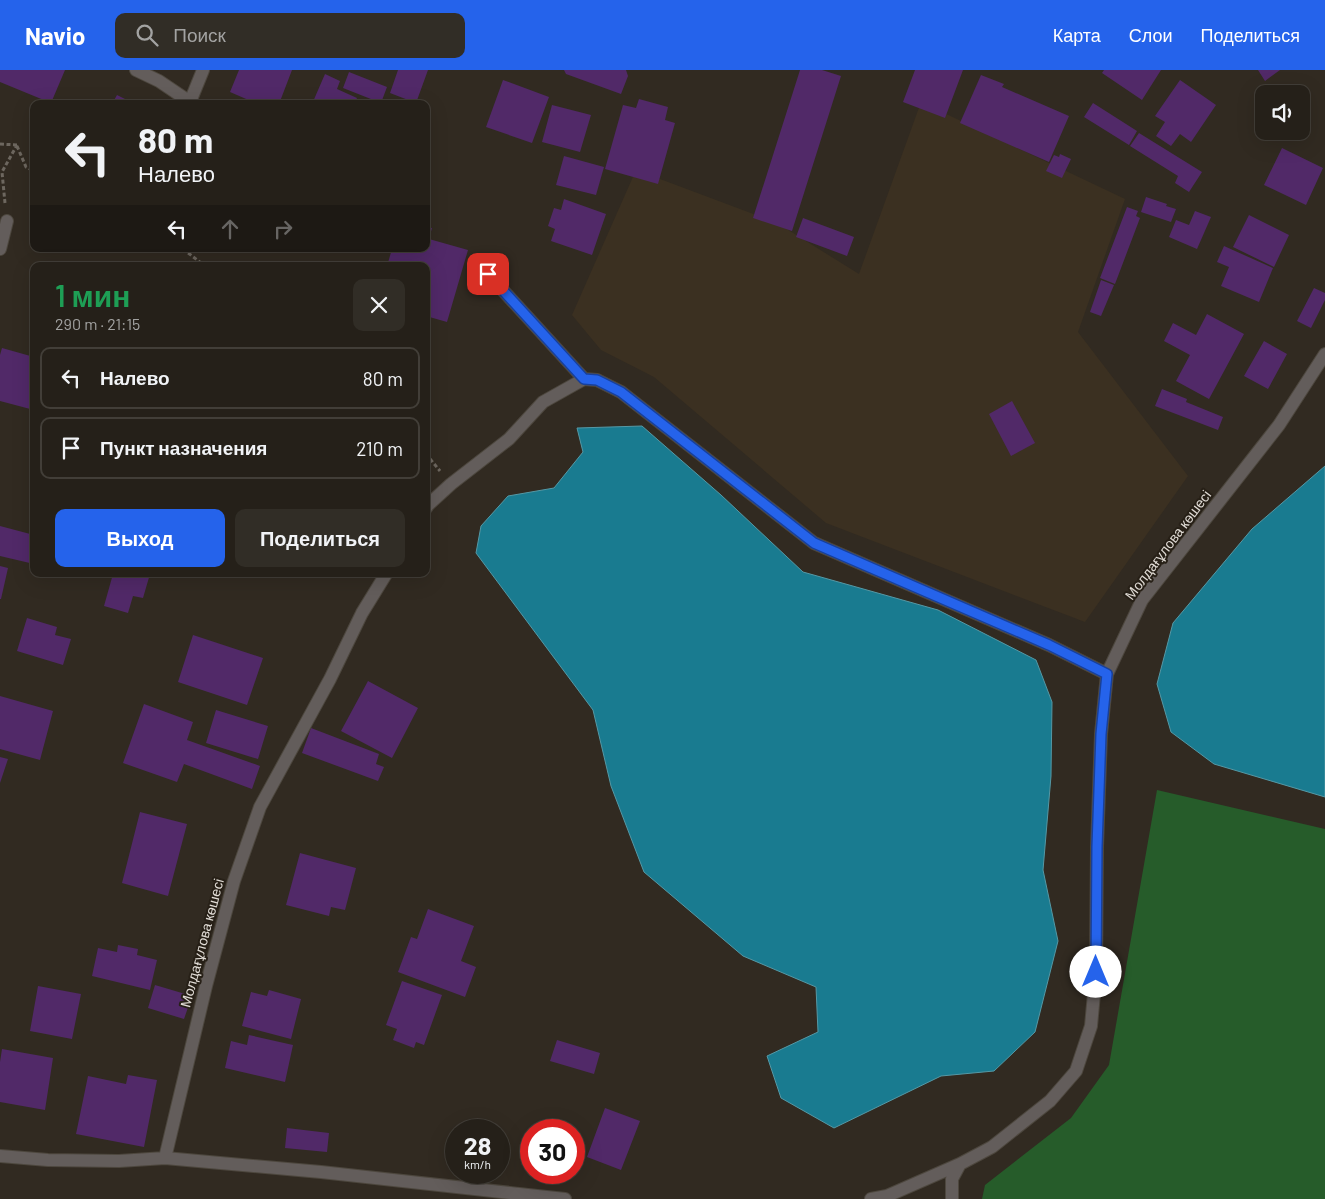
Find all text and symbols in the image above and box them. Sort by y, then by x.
search box [115,13,465,58]
text: Navio [25,21,85,50]
icon: search [133,21,161,49]
text: Поиск [173,23,226,46]
text: Карта [1053,24,1101,46]
text: Слои [1129,24,1173,46]
text: Поделиться [1201,24,1300,46]
map controls [1255,85,1310,140]
button: sound [1255,85,1310,140]
text: 80 m [138,118,213,160]
icon: left [55,120,120,185]
text: Налево [138,160,215,186]
icon: left [163,215,191,243]
icon: ahead [216,215,244,243]
icon: right [269,215,297,243]
pin [467,253,509,295]
icon: arrive [474,260,502,288]
text: 1 мин [55,277,130,313]
button: close [353,279,405,331]
text: 290 m · 21:15 [55,314,140,333]
icon: left [57,364,85,392]
text: Налево [100,366,170,389]
text: 80 m [363,367,403,390]
icon: arrive [57,434,85,462]
text: Пункт назначения [100,436,267,459]
text: 210 m [356,437,403,460]
street label: Молдағұлова көшесі [1121,487,1214,603]
button: Выход [55,509,225,567]
button: Поделиться [235,509,405,567]
street label: Молдағұлова көшесі [176,877,227,1009]
position arrow [1069,945,1121,997]
speed limit sign: 30 [520,1119,585,1184]
text: 28 [464,1130,491,1160]
text: km/h [464,1157,491,1171]

